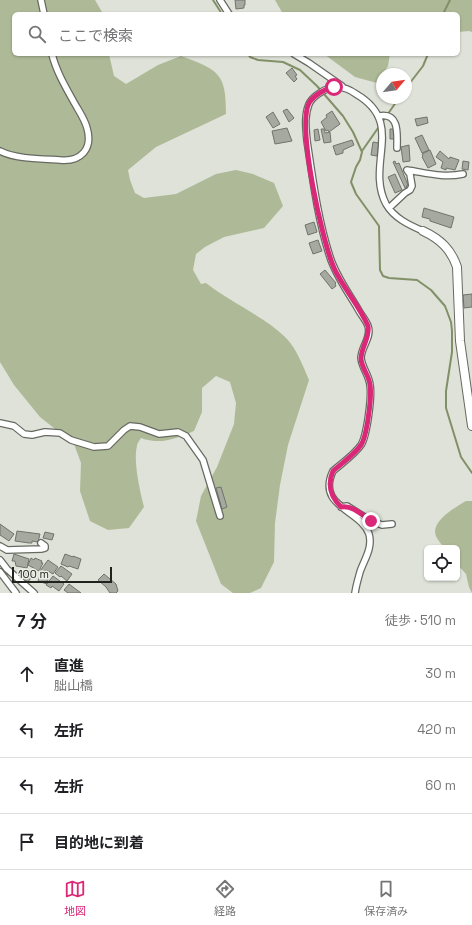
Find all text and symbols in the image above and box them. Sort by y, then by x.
search box [12,12,460,56]
icon: search [26,23,48,45]
text: ここで検索 [58,26,133,45]
north arrow [376,68,412,104]
route start [325,78,343,96]
route end [362,512,380,530]
map controls [424,545,460,581]
button: locate [424,545,460,581]
scale bar [12,565,112,584]
text: 100 m [18,567,49,581]
text: 7 分 [16,610,47,632]
text: 徒歩 · 510 m [385,612,456,629]
text: 直進 [54,656,84,675]
icon: ahead [16,663,38,685]
text: 30 m [425,665,456,682]
text: 朏山橋 [54,677,93,694]
icon: left [16,719,38,741]
text: 左折 [54,721,84,740]
text: 420 m [417,721,456,738]
icon: left [16,775,38,797]
text: 左折 [54,777,84,796]
text: 60 m [425,777,456,794]
icon: arrive [16,831,38,853]
text: 目的地に到着 [54,833,144,852]
tab: 地図 [64,878,86,918]
tab: 経路 [214,878,236,918]
tab: 保存済み [364,878,408,918]

